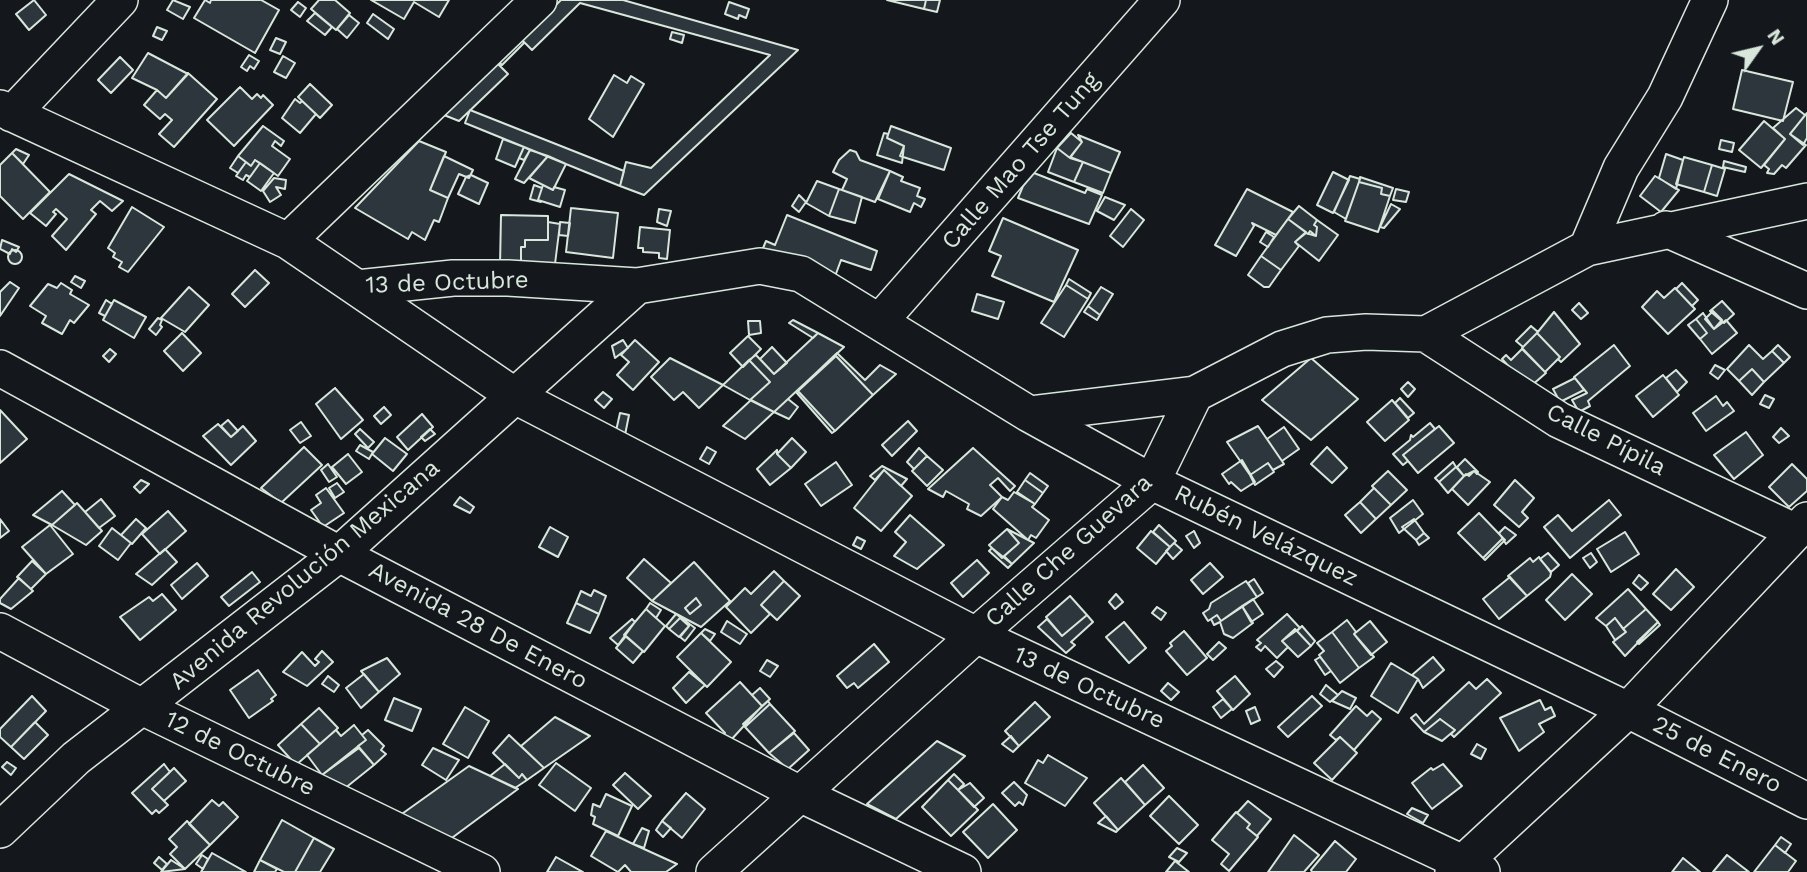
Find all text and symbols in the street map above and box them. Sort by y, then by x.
north arrow [1723,14,1793,84]
text: N [1762,25,1789,49]
street label: Calle Mao Tse Tung [936,66,1106,256]
street label: 13 de Octubre [365,266,529,300]
street label: Calle Pípila [1541,398,1671,482]
street label: Avenida Revolución Mexicana [164,454,446,696]
street label: Calle Che Guevara [980,468,1158,634]
street label: Rubén Velázquez [1169,479,1363,593]
street label: Avenida 28 De Enero [364,556,592,696]
street label: 13 de Octubre [1009,640,1169,736]
street label: 12 de Octubre [160,705,320,803]
street label: 25 de Enero [1648,710,1786,800]

